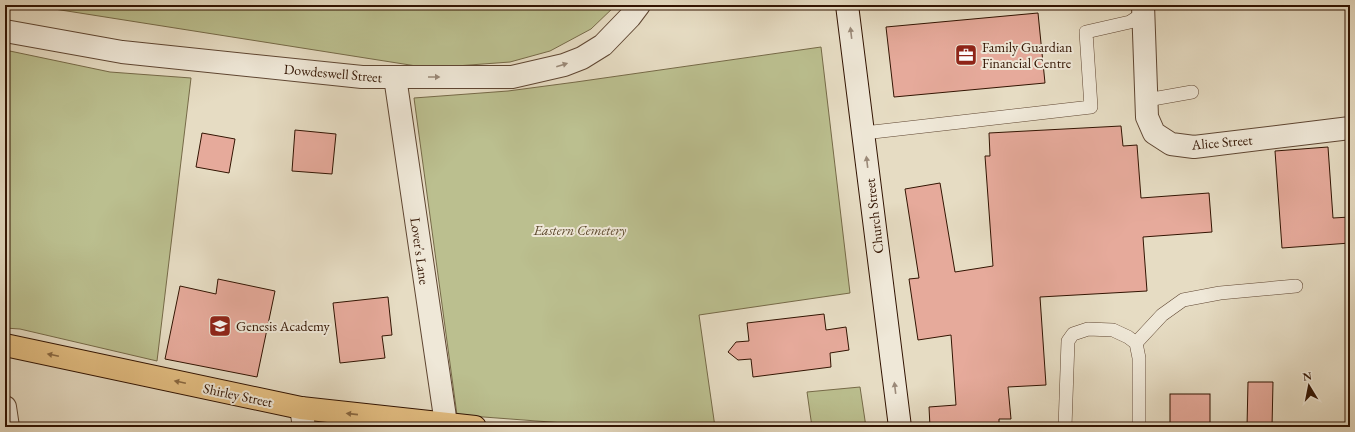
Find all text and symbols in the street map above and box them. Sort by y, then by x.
one-way arrow [848,27,854,39]
place label: Family Guardian Financial Centre [982,38,1073,72]
office icon: Family Guardian Financial Centre [953,42,979,68]
street label: Dowdeswell Street [283,60,383,86]
one-way arrow [557,62,569,68]
one-way arrow [428,74,441,80]
street label: Alice Street [1190,130,1254,154]
one-way arrow [864,156,871,168]
street label: Church Street [860,177,888,255]
street label: Lover's Lane [406,216,434,286]
park label: Eastern Cemetery [533,221,627,239]
school or university icon: Genesis Academy [207,313,233,339]
place label: Genesis Academy [236,317,330,335]
one-way arrow [47,352,59,358]
north arrow [1289,366,1329,406]
text: N [1302,368,1313,384]
one-way arrow [174,379,186,385]
street label: Shirley Street [202,379,275,411]
one-way arrow [892,382,898,394]
one-way arrow [346,410,358,417]

